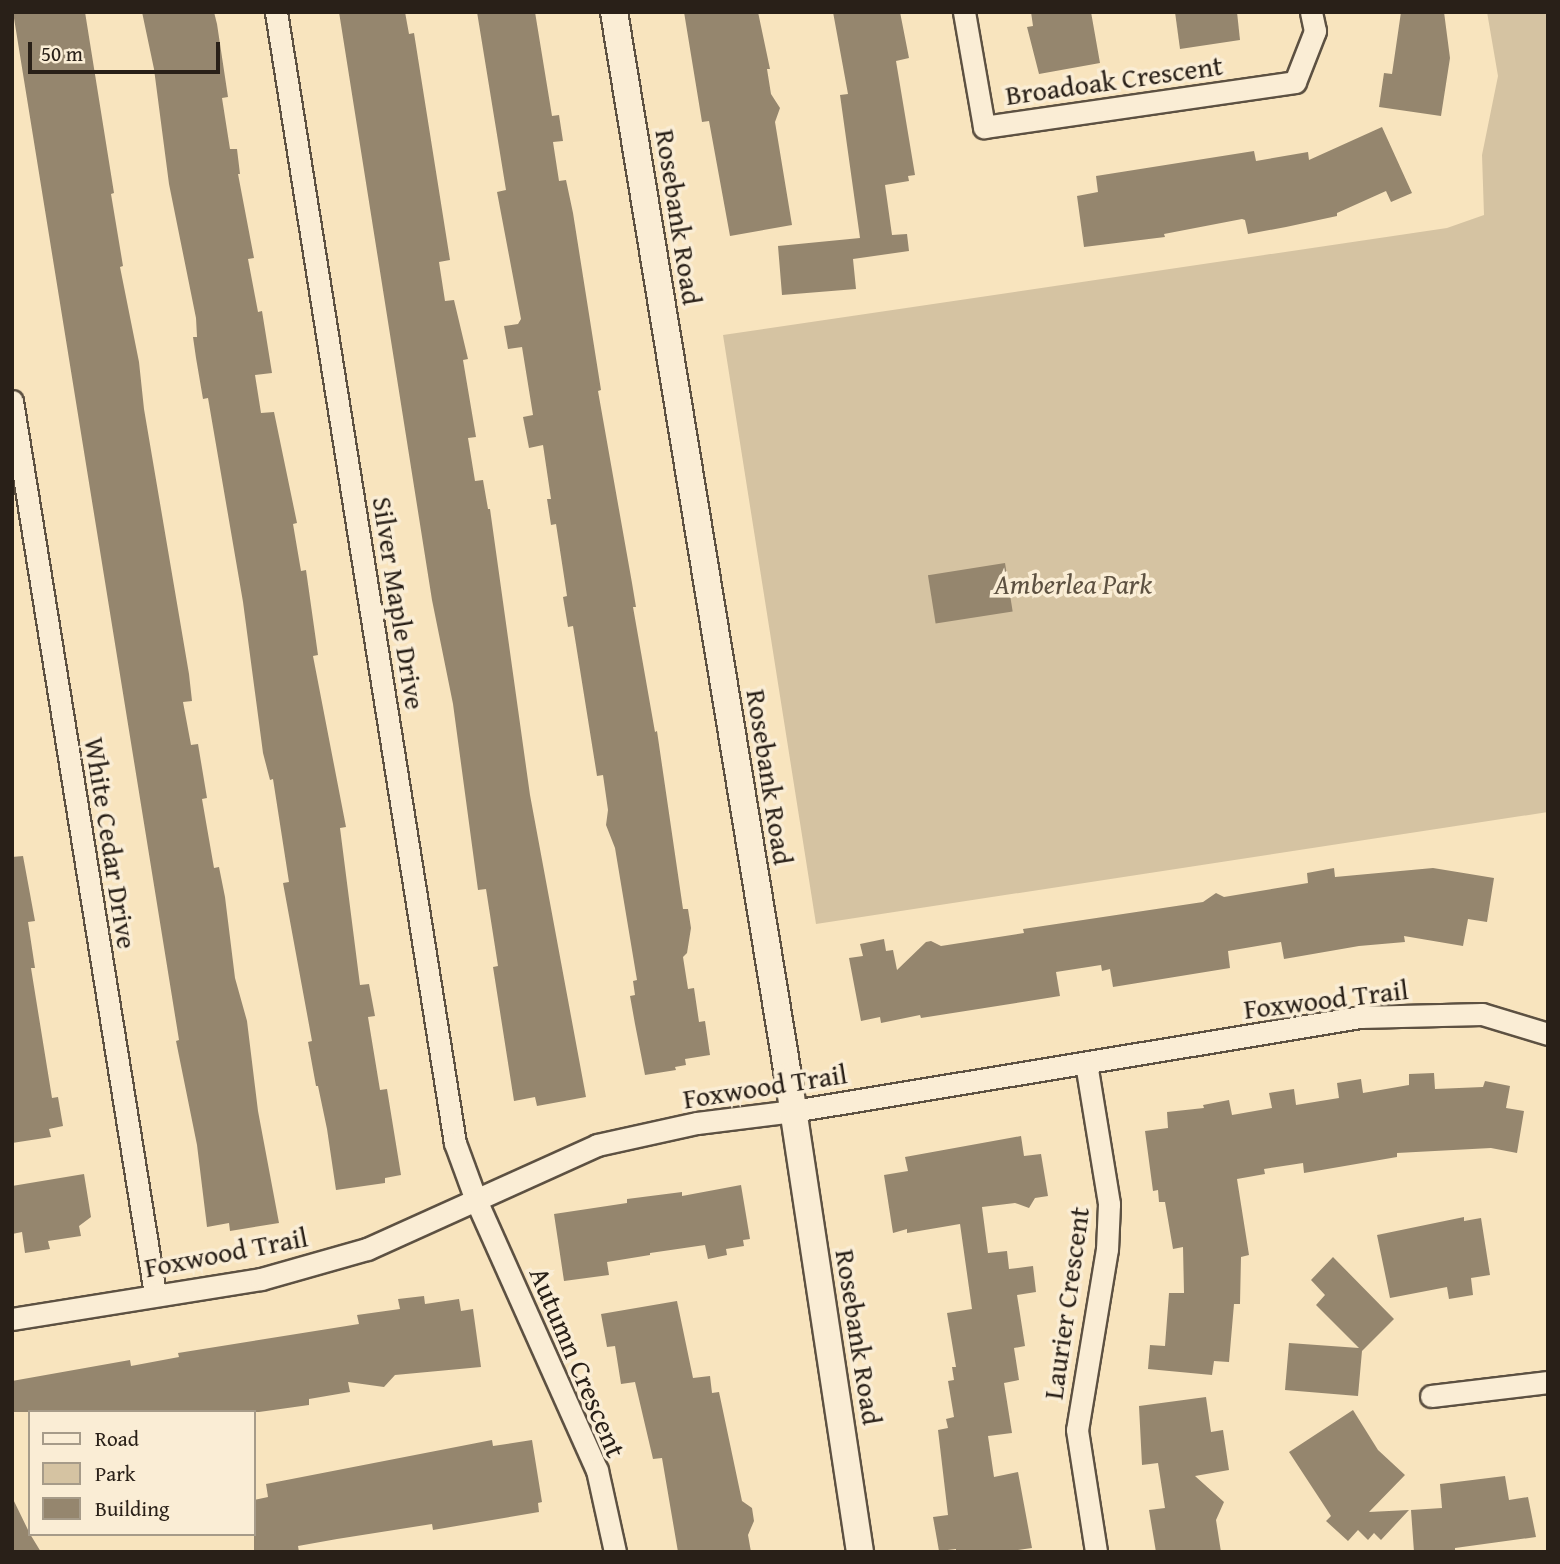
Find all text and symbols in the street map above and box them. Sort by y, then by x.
scale bar [32,28,224,72]
text: 50 m [41,38,83,69]
street label: Broadoak Crescent [1003,48,1225,112]
street label: Rosebank Road [649,127,709,307]
street label: Silver Maple Drive [366,494,432,712]
park label: Amberlea Park [994,567,1152,601]
street label: Rosebank Road [740,687,800,867]
street label: White Cedar Drive [78,735,144,951]
street label: Foxwood Trail [1242,972,1410,1026]
street label: Foxwood Trail [681,1056,849,1116]
street label: Laurier Crescent [1036,1205,1096,1401]
street label: Foxwood Trail [142,1220,310,1284]
street label: Rosebank Road [829,1247,889,1427]
street label: Autumn Crescent [523,1262,633,1462]
legend [28,1410,256,1536]
text: Road [95,1423,139,1454]
text: Park [95,1458,136,1489]
text: Building [95,1493,169,1524]

